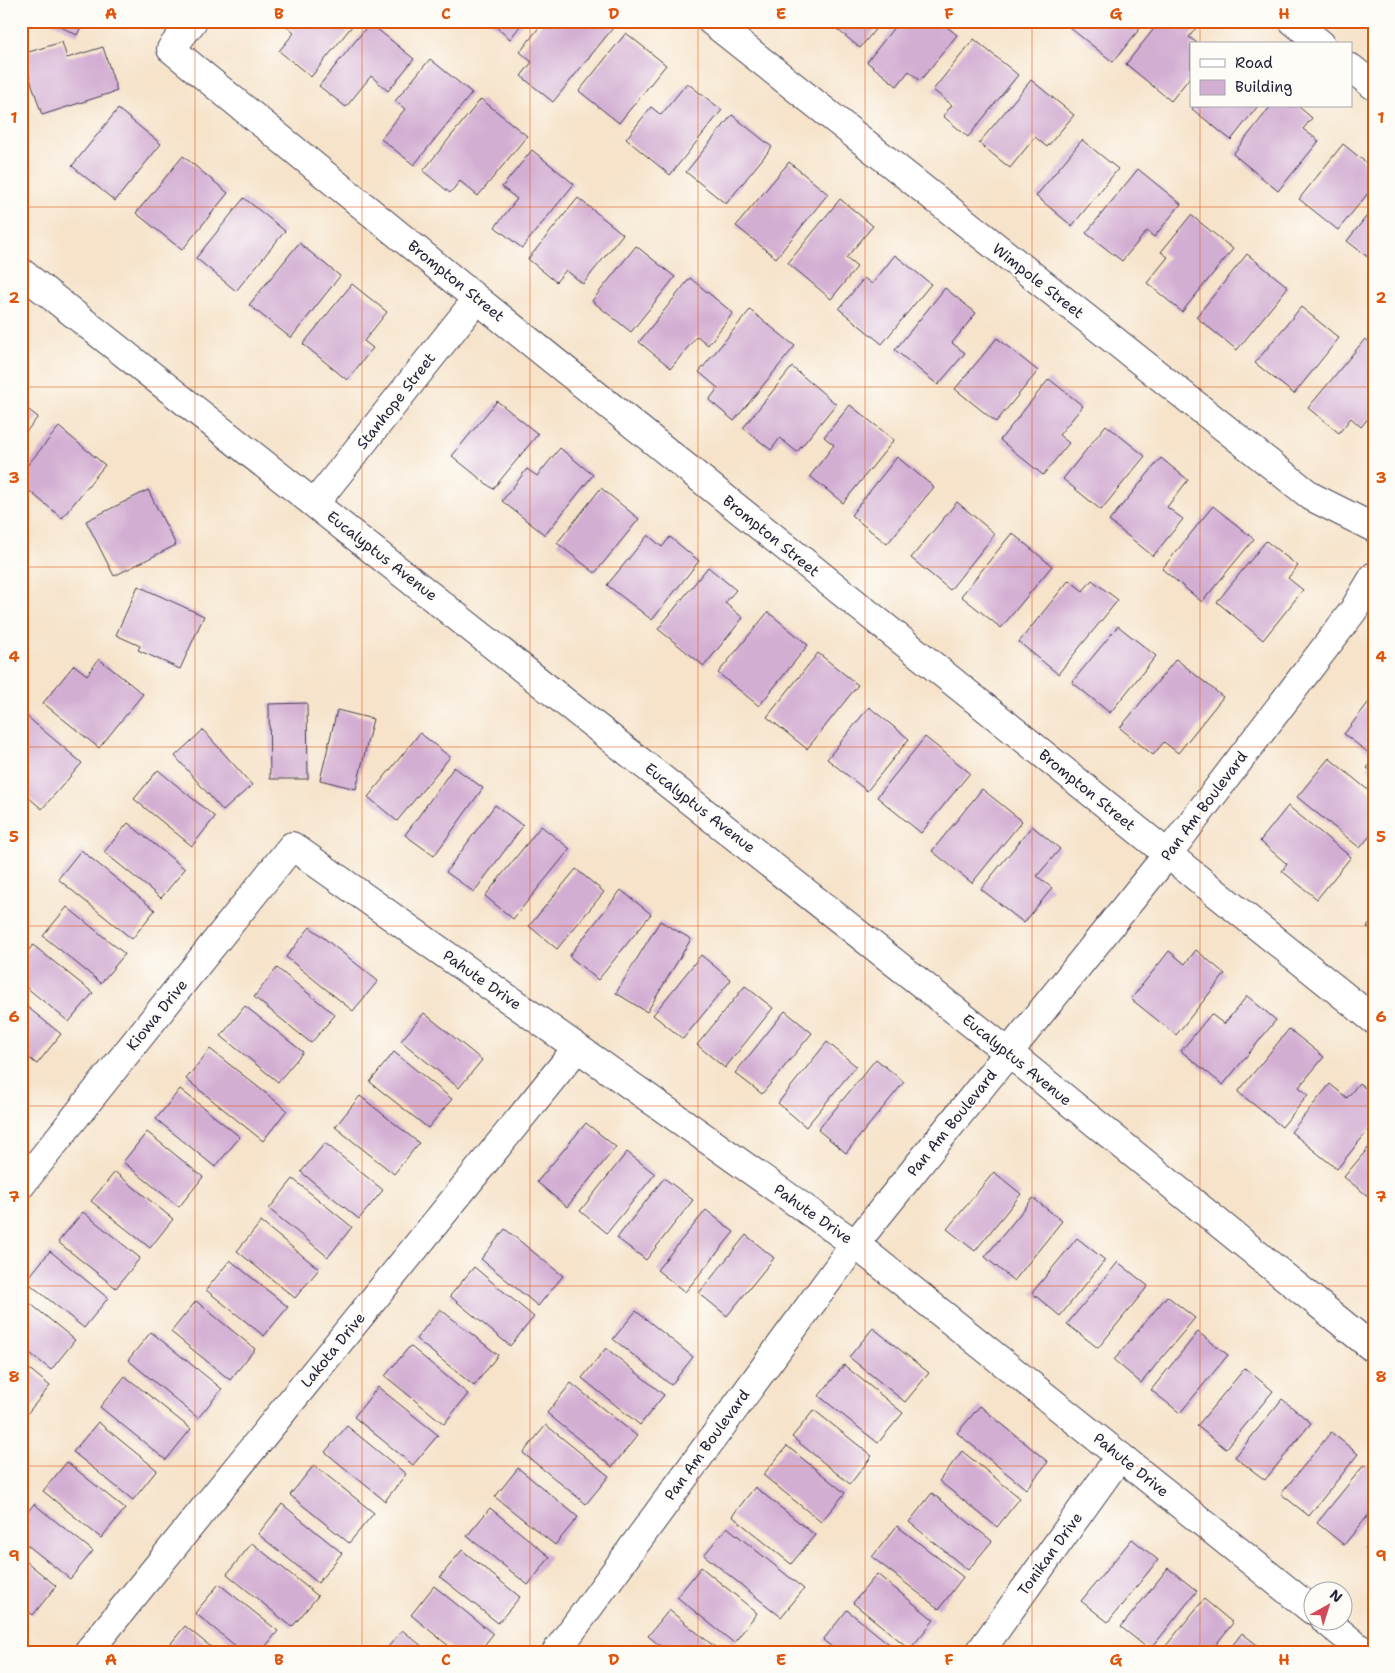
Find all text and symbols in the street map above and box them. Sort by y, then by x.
text: A [105,3,117,24]
text: B [274,3,284,24]
text: C [441,3,451,24]
text: D [608,3,620,24]
text: E [776,3,786,24]
text: F [944,3,954,24]
text: G [1110,3,1123,24]
text: H [1278,3,1290,24]
legend [1190,42,1352,108]
text: Road [1235,53,1273,73]
text: Building [1235,77,1292,97]
text: 1 [10,107,18,128]
text: 1 [1377,107,1385,128]
street label: Brompton Street [403,236,509,326]
street label: Wimpole Street [988,239,1088,323]
text: 2 [8,287,20,308]
text: 2 [1375,287,1387,308]
street label: Stanhope Street [352,349,440,453]
text: 3 [8,467,20,488]
text: 3 [1375,467,1387,488]
street label: Brompton Street [718,491,824,581]
street label: Eucalyptus Avenue [323,506,441,606]
text: 4 [8,646,20,667]
text: 4 [1375,646,1387,667]
street label: Brompton Street [1034,745,1140,835]
street label: Pan Am Boulevard [1156,747,1252,865]
street label: Eucalyptus Avenue [641,758,759,858]
text: 5 [9,826,19,847]
text: 5 [1376,826,1386,847]
street label: Pahute Drive [439,946,525,1014]
street label: Kiowa Drive [122,975,192,1055]
text: 6 [8,1006,20,1027]
text: 6 [1375,1006,1387,1027]
street label: Eucalyptus Avenue [958,1010,1076,1110]
street label: Pan Am Boulevard [903,1065,1002,1181]
street label: Pahute Drive [770,1180,856,1248]
text: 7 [8,1186,20,1207]
text: 7 [1375,1186,1387,1207]
street label: Lakota Drive [296,1308,370,1392]
text: 8 [8,1366,20,1387]
text: 8 [1375,1366,1387,1387]
street label: Pan Am Boulevard [660,1385,754,1504]
street label: Pahute Drive [1089,1428,1173,1502]
street label: Tonikan Drive [1013,1508,1087,1600]
text: 9 [8,1545,20,1566]
text: 9 [1375,1545,1387,1566]
north arrow [1302,1580,1352,1630]
text: N [1326,1585,1346,1606]
text: A [105,1649,117,1670]
text: B [274,1649,284,1670]
text: C [441,1649,451,1670]
text: D [608,1649,620,1670]
text: E [776,1649,786,1670]
text: F [944,1649,954,1670]
text: G [1110,1649,1123,1670]
text: H [1278,1649,1290,1670]

